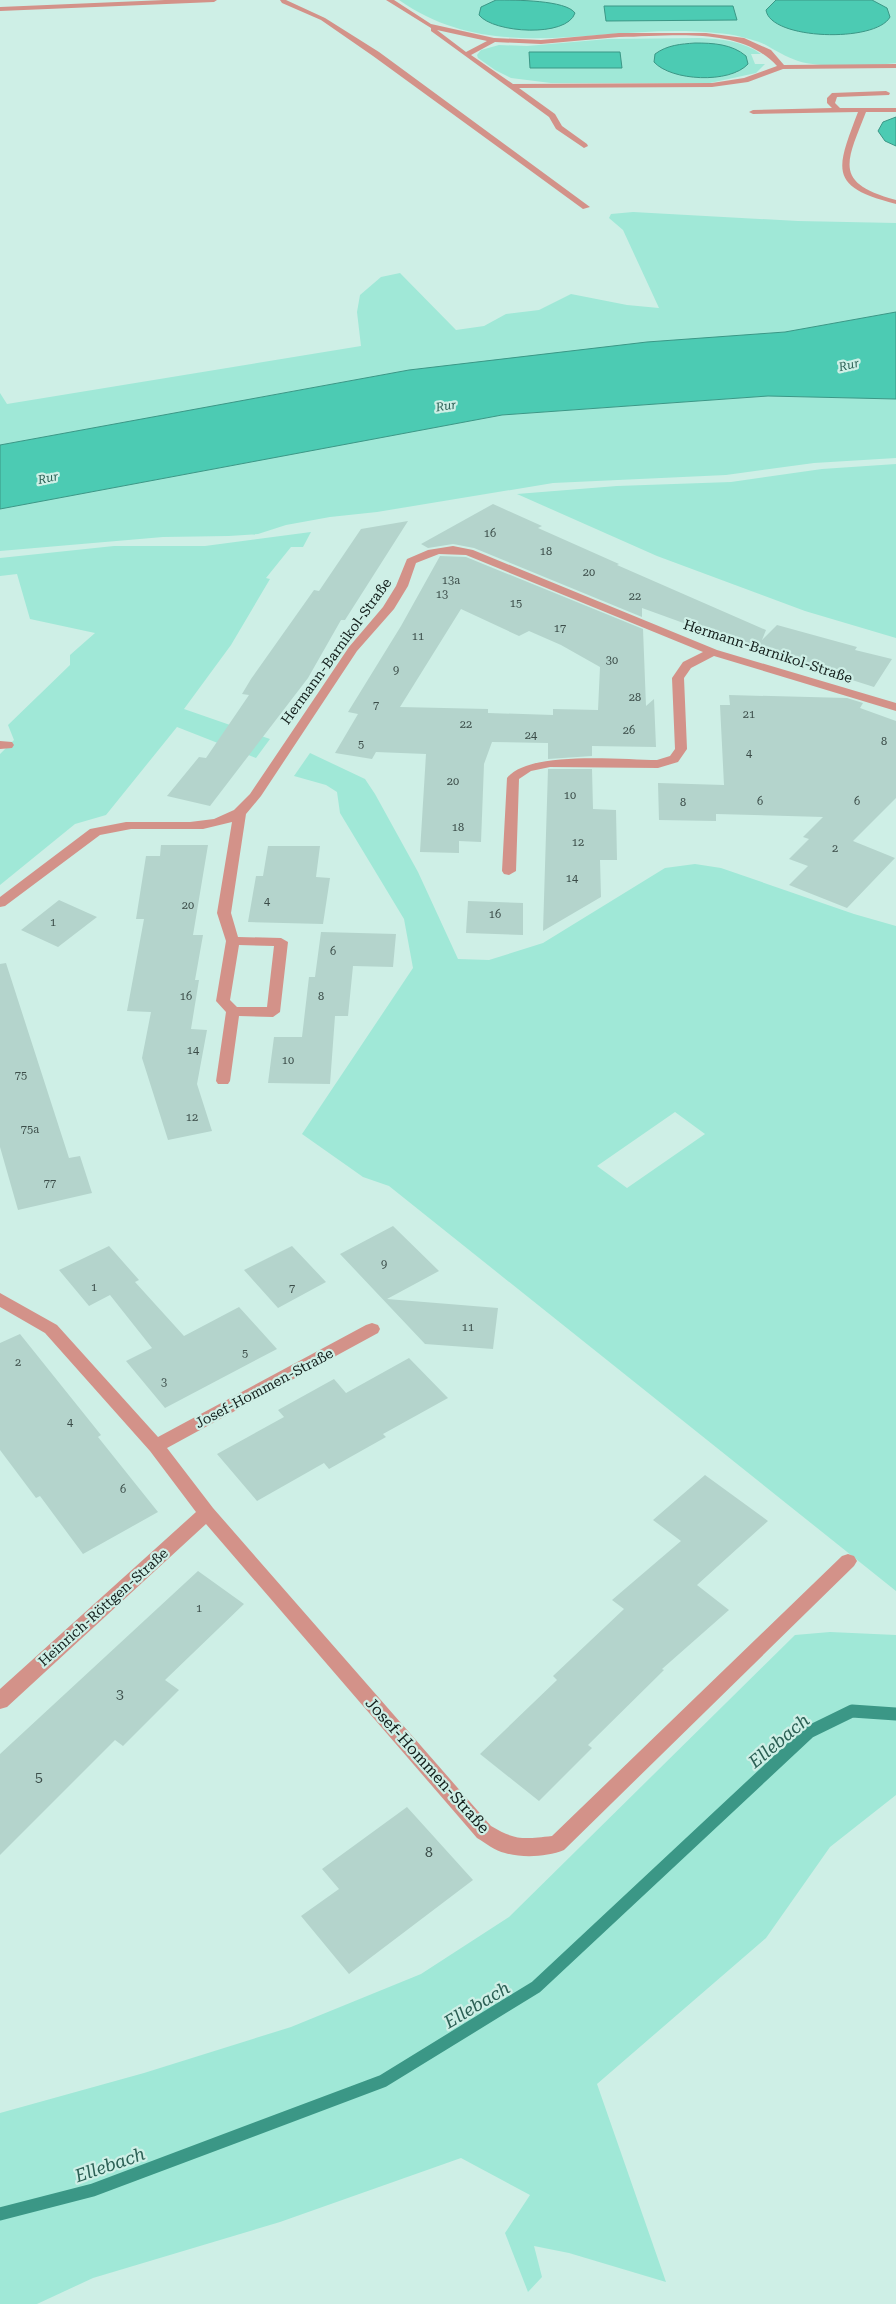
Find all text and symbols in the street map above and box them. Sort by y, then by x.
water label: Rur [836,356,861,374]
water label: Rur [434,397,457,415]
water label: Rur [36,469,59,487]
house number: 16 [484,527,496,540]
house number: 18 [540,545,552,558]
house number: 20 [583,566,595,579]
house number: 13a [442,574,460,587]
street label: Hermann-Barnikol-Straße [278,575,395,727]
house number: 13 [436,588,448,601]
house number: 22 [629,590,641,603]
house number: 15 [510,597,522,610]
street label: Hermann-Barnikol-Straße [681,616,855,686]
house number: 17 [554,622,566,635]
house number: 11 [412,630,424,643]
house number: 30 [606,654,618,667]
house number: 9 [393,664,399,677]
house number: 28 [629,691,641,704]
house number: 7 [373,699,379,712]
house number: 21 [743,708,755,721]
house number: 22 [460,718,472,731]
house number: 26 [623,724,635,737]
house number: 24 [525,729,538,742]
house number: 8 [881,735,887,748]
house number: 5 [358,738,364,751]
house number: 4 [746,747,753,760]
house number: 20 [447,775,459,788]
house number: 10 [564,789,576,802]
house number: 6 [757,795,763,808]
house number: 6 [854,795,860,808]
house number: 8 [680,796,686,809]
house number: 18 [452,821,464,834]
house number: 12 [572,836,584,849]
house number: 2 [832,842,838,855]
house number: 14 [566,872,579,885]
house number: 4 [264,895,271,908]
house number: 20 [182,899,194,912]
house number: 16 [489,908,501,921]
house number: 1 [50,916,56,929]
house number: 6 [330,945,336,958]
house number: 16 [180,990,192,1003]
house number: 8 [318,990,324,1003]
house number: 14 [187,1044,200,1057]
house number: 10 [282,1054,294,1067]
house number: 75 [15,1069,27,1082]
house number: 12 [186,1111,198,1124]
house number: 75a [21,1123,39,1136]
house number: 77 [44,1177,56,1190]
house number: 9 [381,1258,387,1271]
house number: 1 [91,1281,97,1294]
house number: 7 [289,1282,295,1295]
house number: 11 [462,1321,474,1334]
street label: Josef-Hommen-Straße [192,1345,336,1431]
house number: 5 [242,1347,248,1360]
house number: 2 [15,1356,21,1369]
house number: 3 [161,1376,167,1389]
house number: 4 [67,1416,74,1429]
house number: 6 [120,1483,126,1496]
street label: Heinrich-Röttgen-Straße [35,1544,171,1669]
house number: 1 [196,1602,202,1615]
house number: 3 [116,1686,124,1702]
street label: Josef-Hommen-Straße [362,1694,494,1837]
water label: Ellebach [743,1709,813,1773]
house number: 5 [35,1769,43,1785]
house number: 8 [425,1844,433,1860]
water label: Ellebach [439,1977,513,2033]
water label: Ellebach [71,2143,148,2187]

